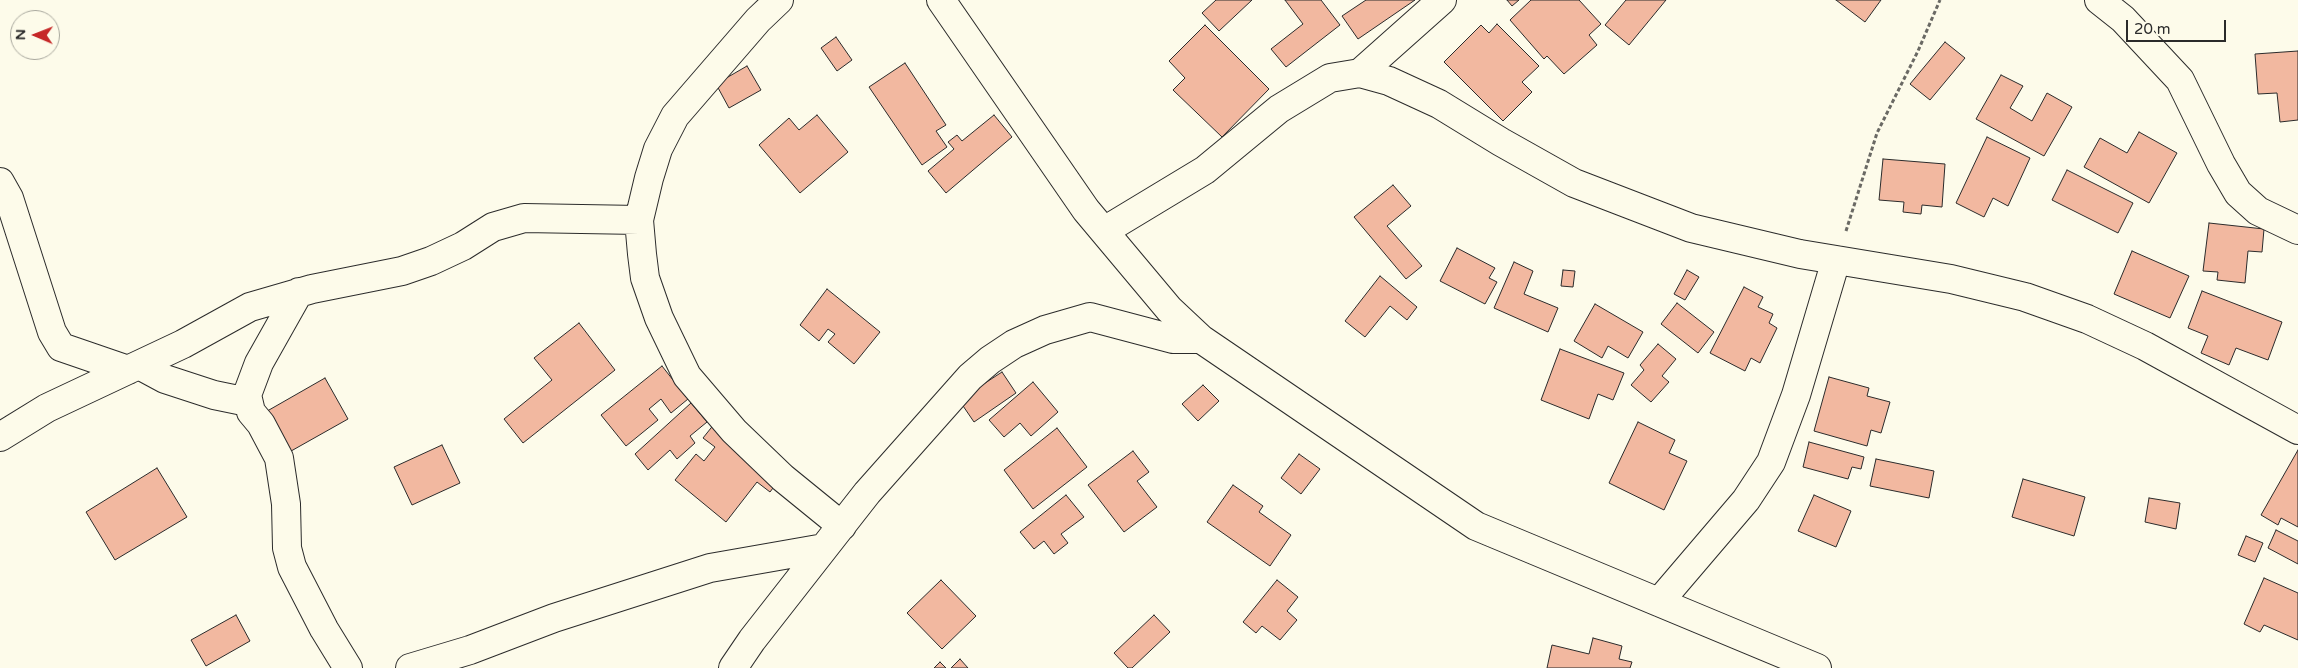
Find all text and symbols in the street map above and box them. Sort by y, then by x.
north arrow [10,10,60,60]
scale bar [2128,10,2228,42]
text: 20 m [2134,20,2171,38]
text: N [12,29,29,41]

